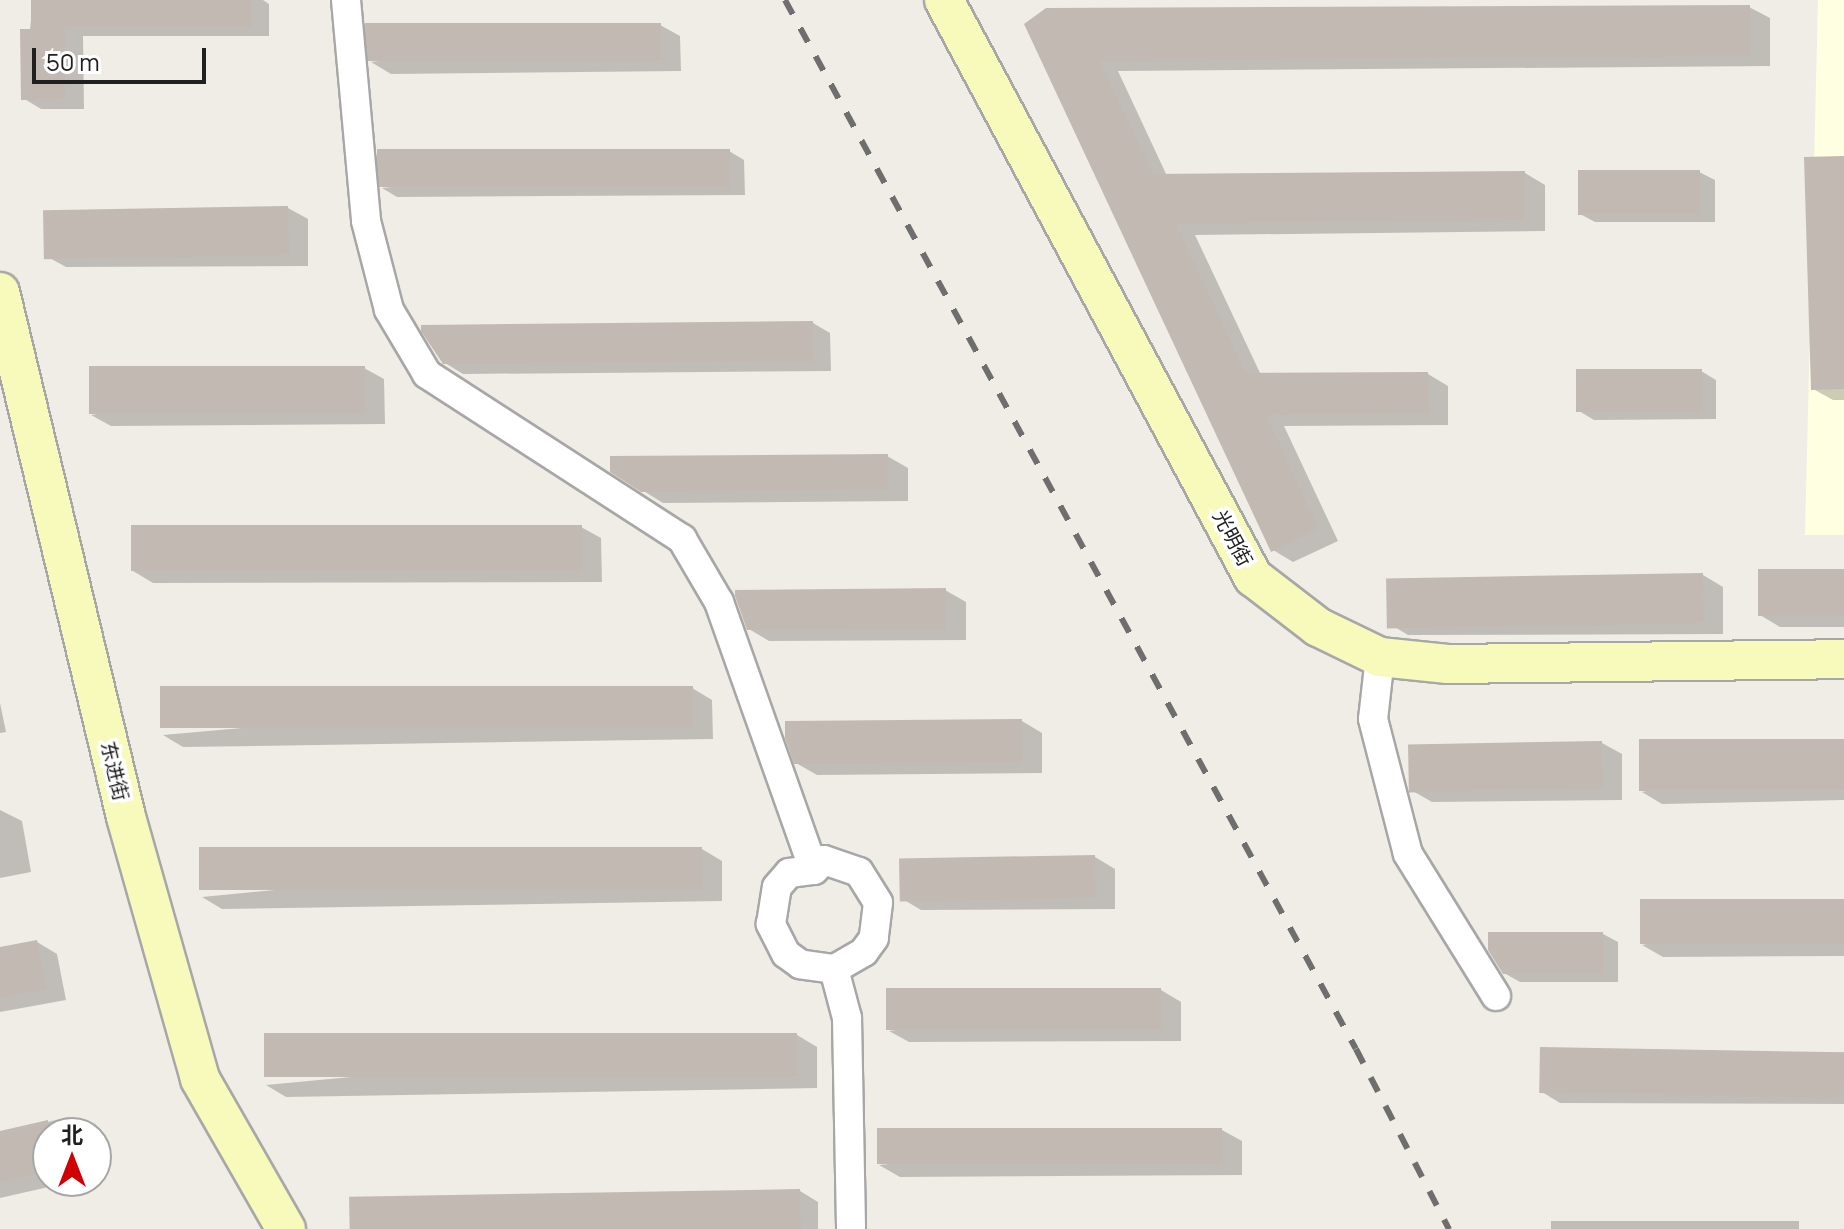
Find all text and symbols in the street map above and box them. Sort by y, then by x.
scale bar [36,32,210,82]
text: 50 m [46,45,100,78]
street label: 光明街 [1208,506,1258,570]
street label: 东进街 [96,739,134,803]
north arrow [32,1117,112,1197]
text: 北 [61,1120,83,1150]

